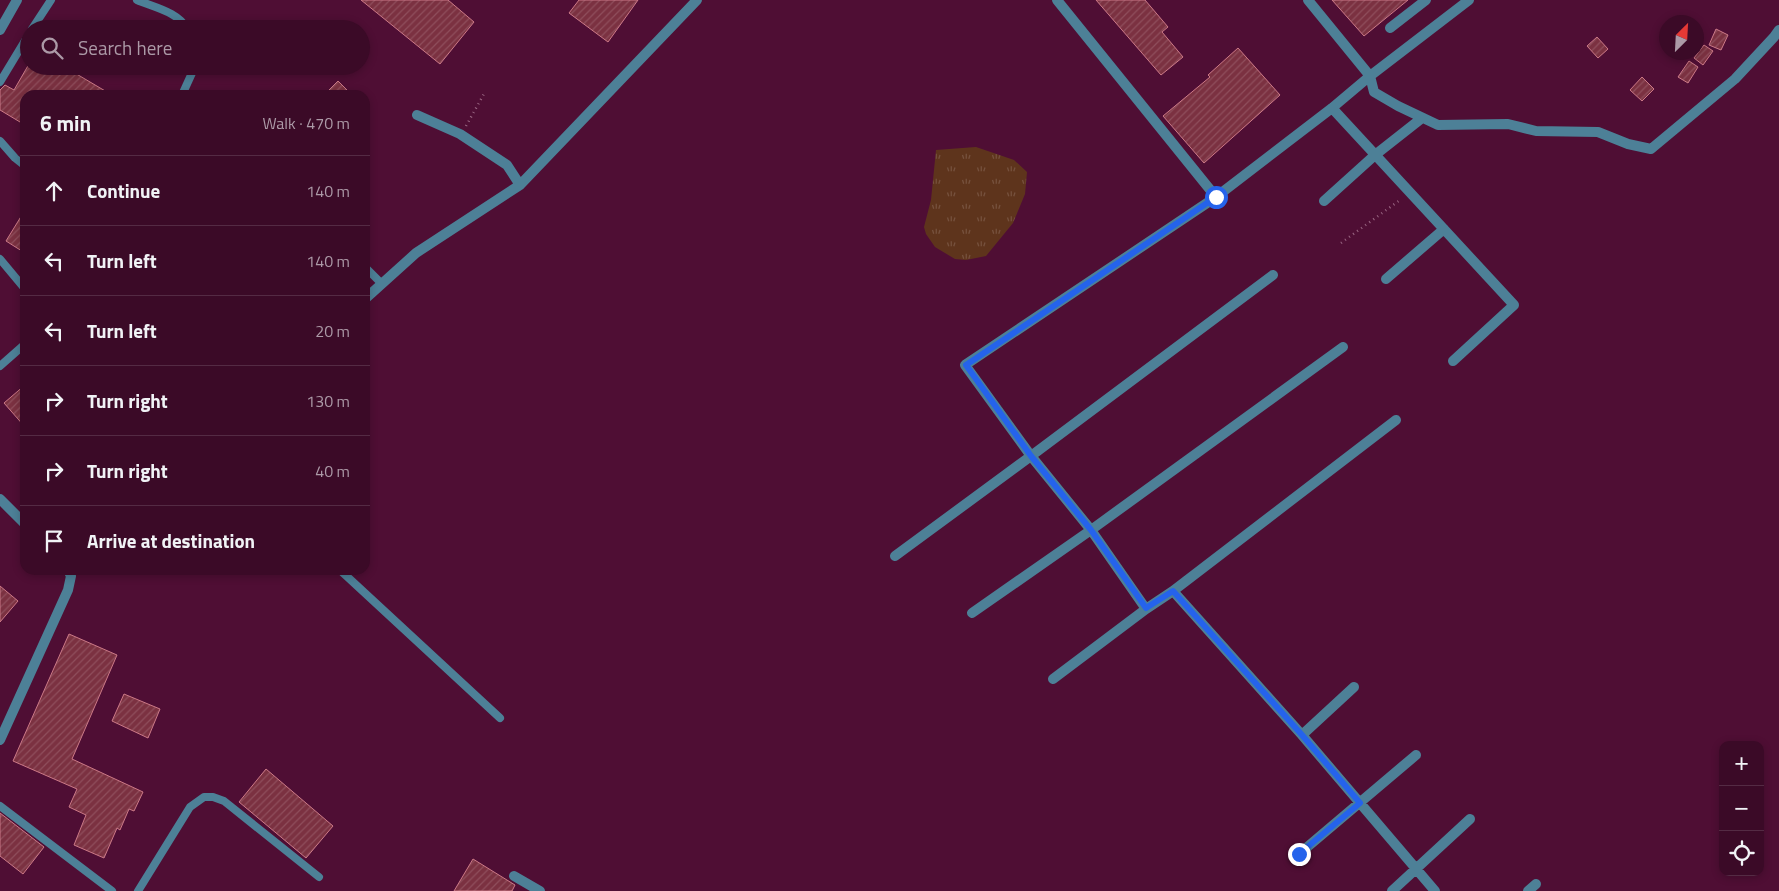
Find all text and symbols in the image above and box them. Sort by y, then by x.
north arrow [1659,15,1704,60]
search box [20,20,370,75]
text: Search here [78,33,172,62]
icon: search [38,34,66,62]
text: 6 min [40,107,91,139]
text: Walk · 470 m [262,111,350,135]
text: Continue [87,176,160,205]
icon: ahead [40,177,68,205]
text: 140 m [306,179,350,203]
route start [1205,186,1228,209]
text: Turn left [87,246,157,275]
icon: left [40,247,68,275]
text: 140 m [306,249,350,273]
text: Turn left [87,316,157,345]
icon: left [40,317,68,345]
text: 20 m [315,319,350,343]
text: Turn right [87,386,168,415]
icon: right [40,387,68,415]
text: 130 m [306,389,350,413]
text: Turn right [87,456,168,485]
icon: right [40,457,68,485]
text: 40 m [315,459,350,483]
text: Arrive at destination [87,526,255,555]
icon: arrive [40,527,68,555]
map controls [1719,741,1764,876]
button: + [1719,741,1764,786]
button: − [1719,786,1764,831]
button: locate [1719,831,1764,876]
route end [1288,843,1311,866]

